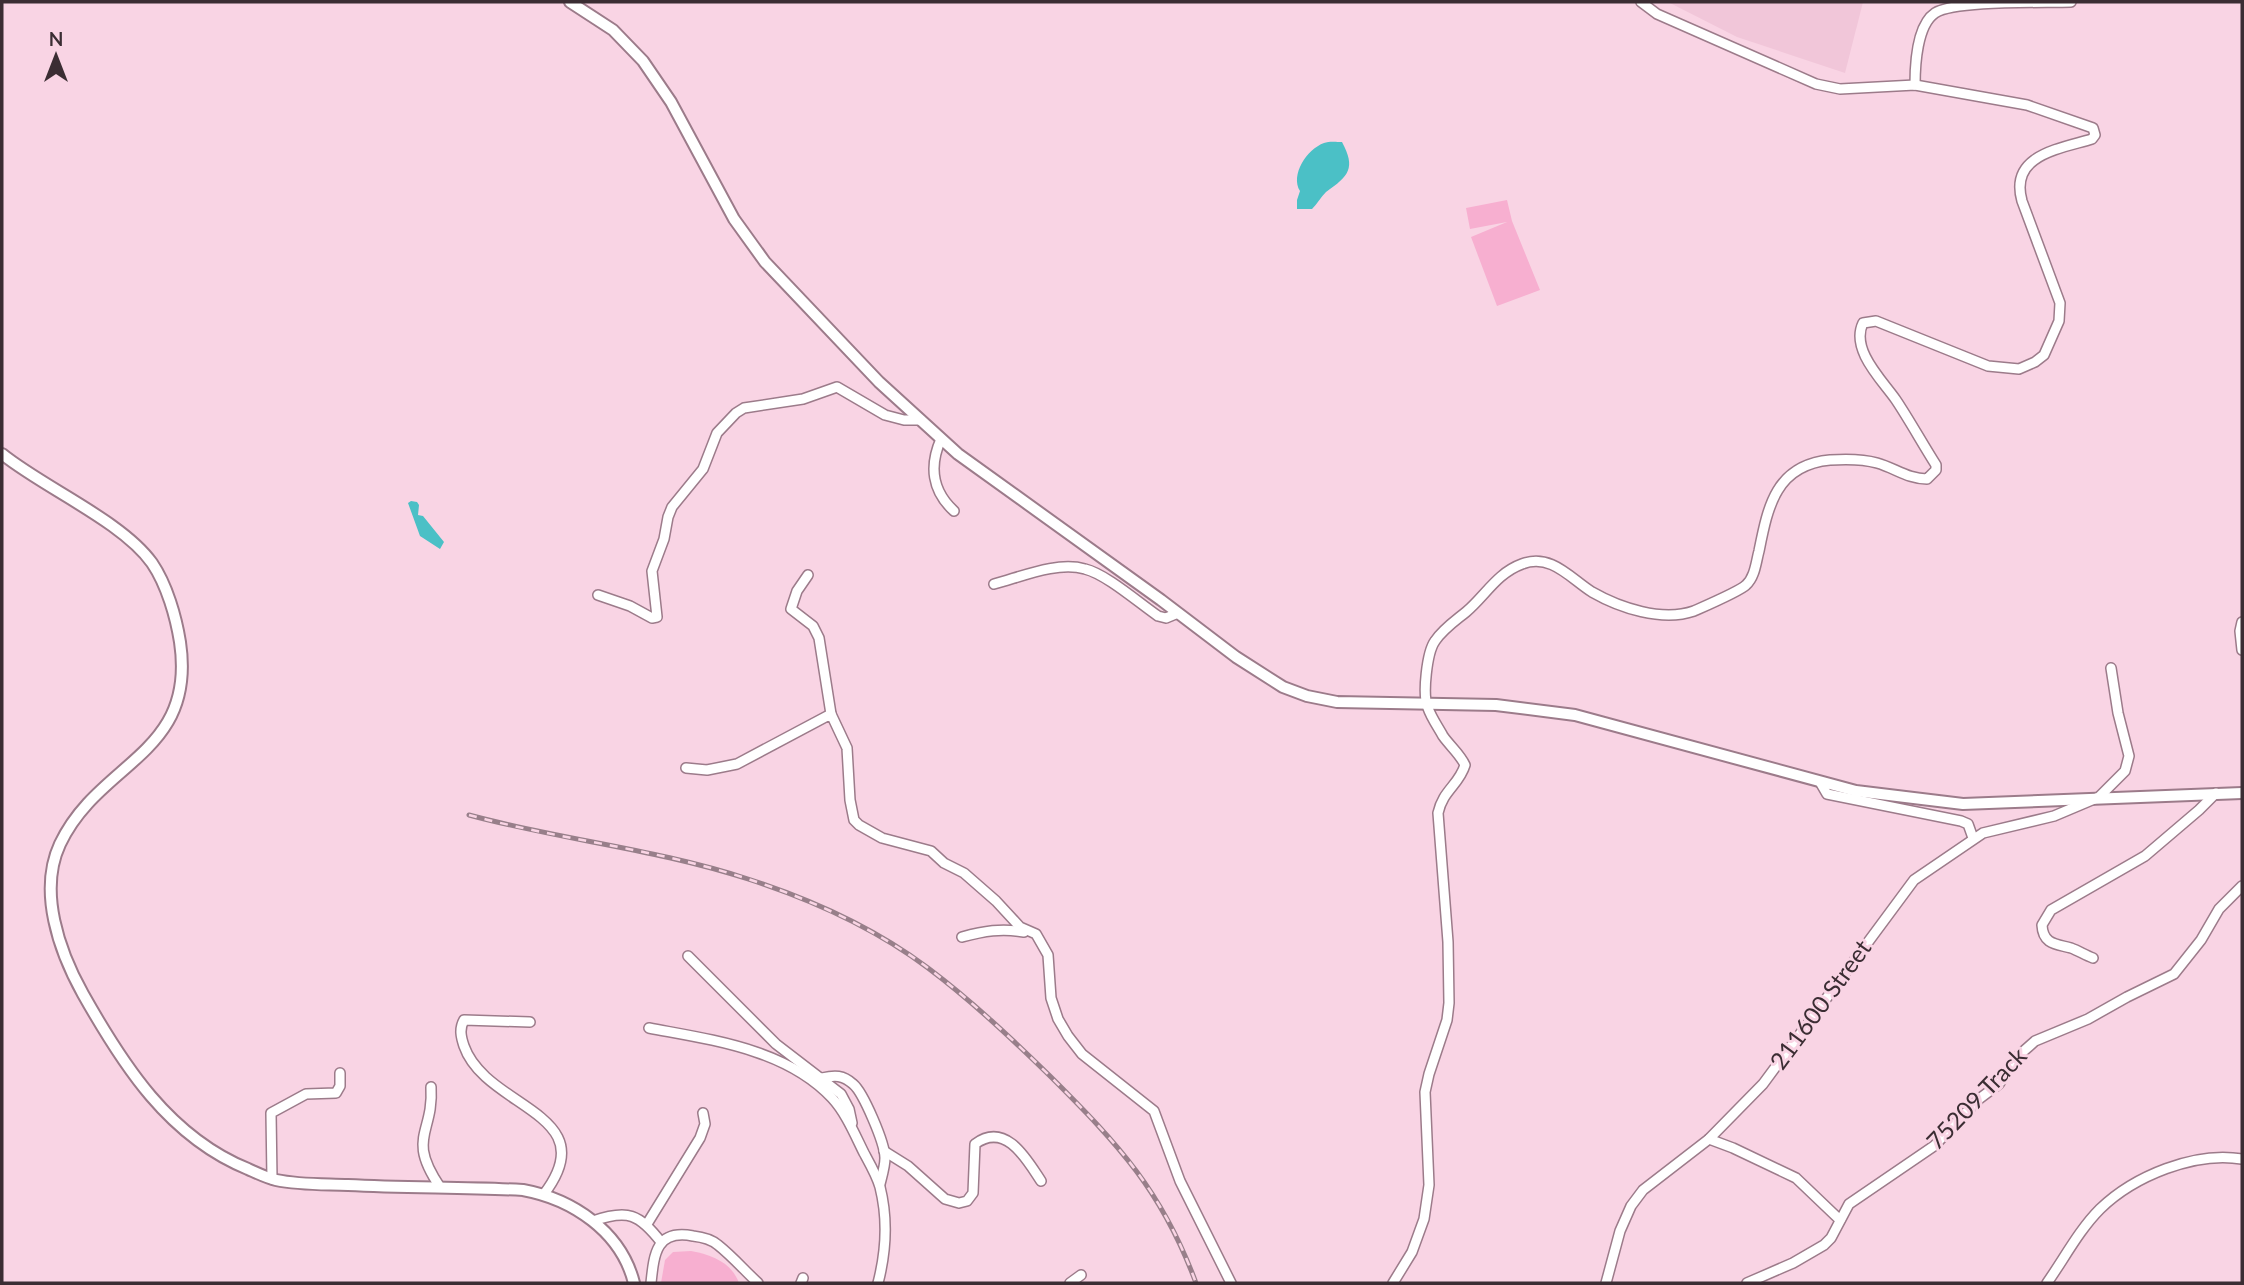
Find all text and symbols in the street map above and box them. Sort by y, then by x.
north arrow [21,21,91,91]
text: N [49,27,63,50]
street label: 211600 Street [1763,933,1877,1074]
street label: 75209 Track [1920,1040,2032,1155]

